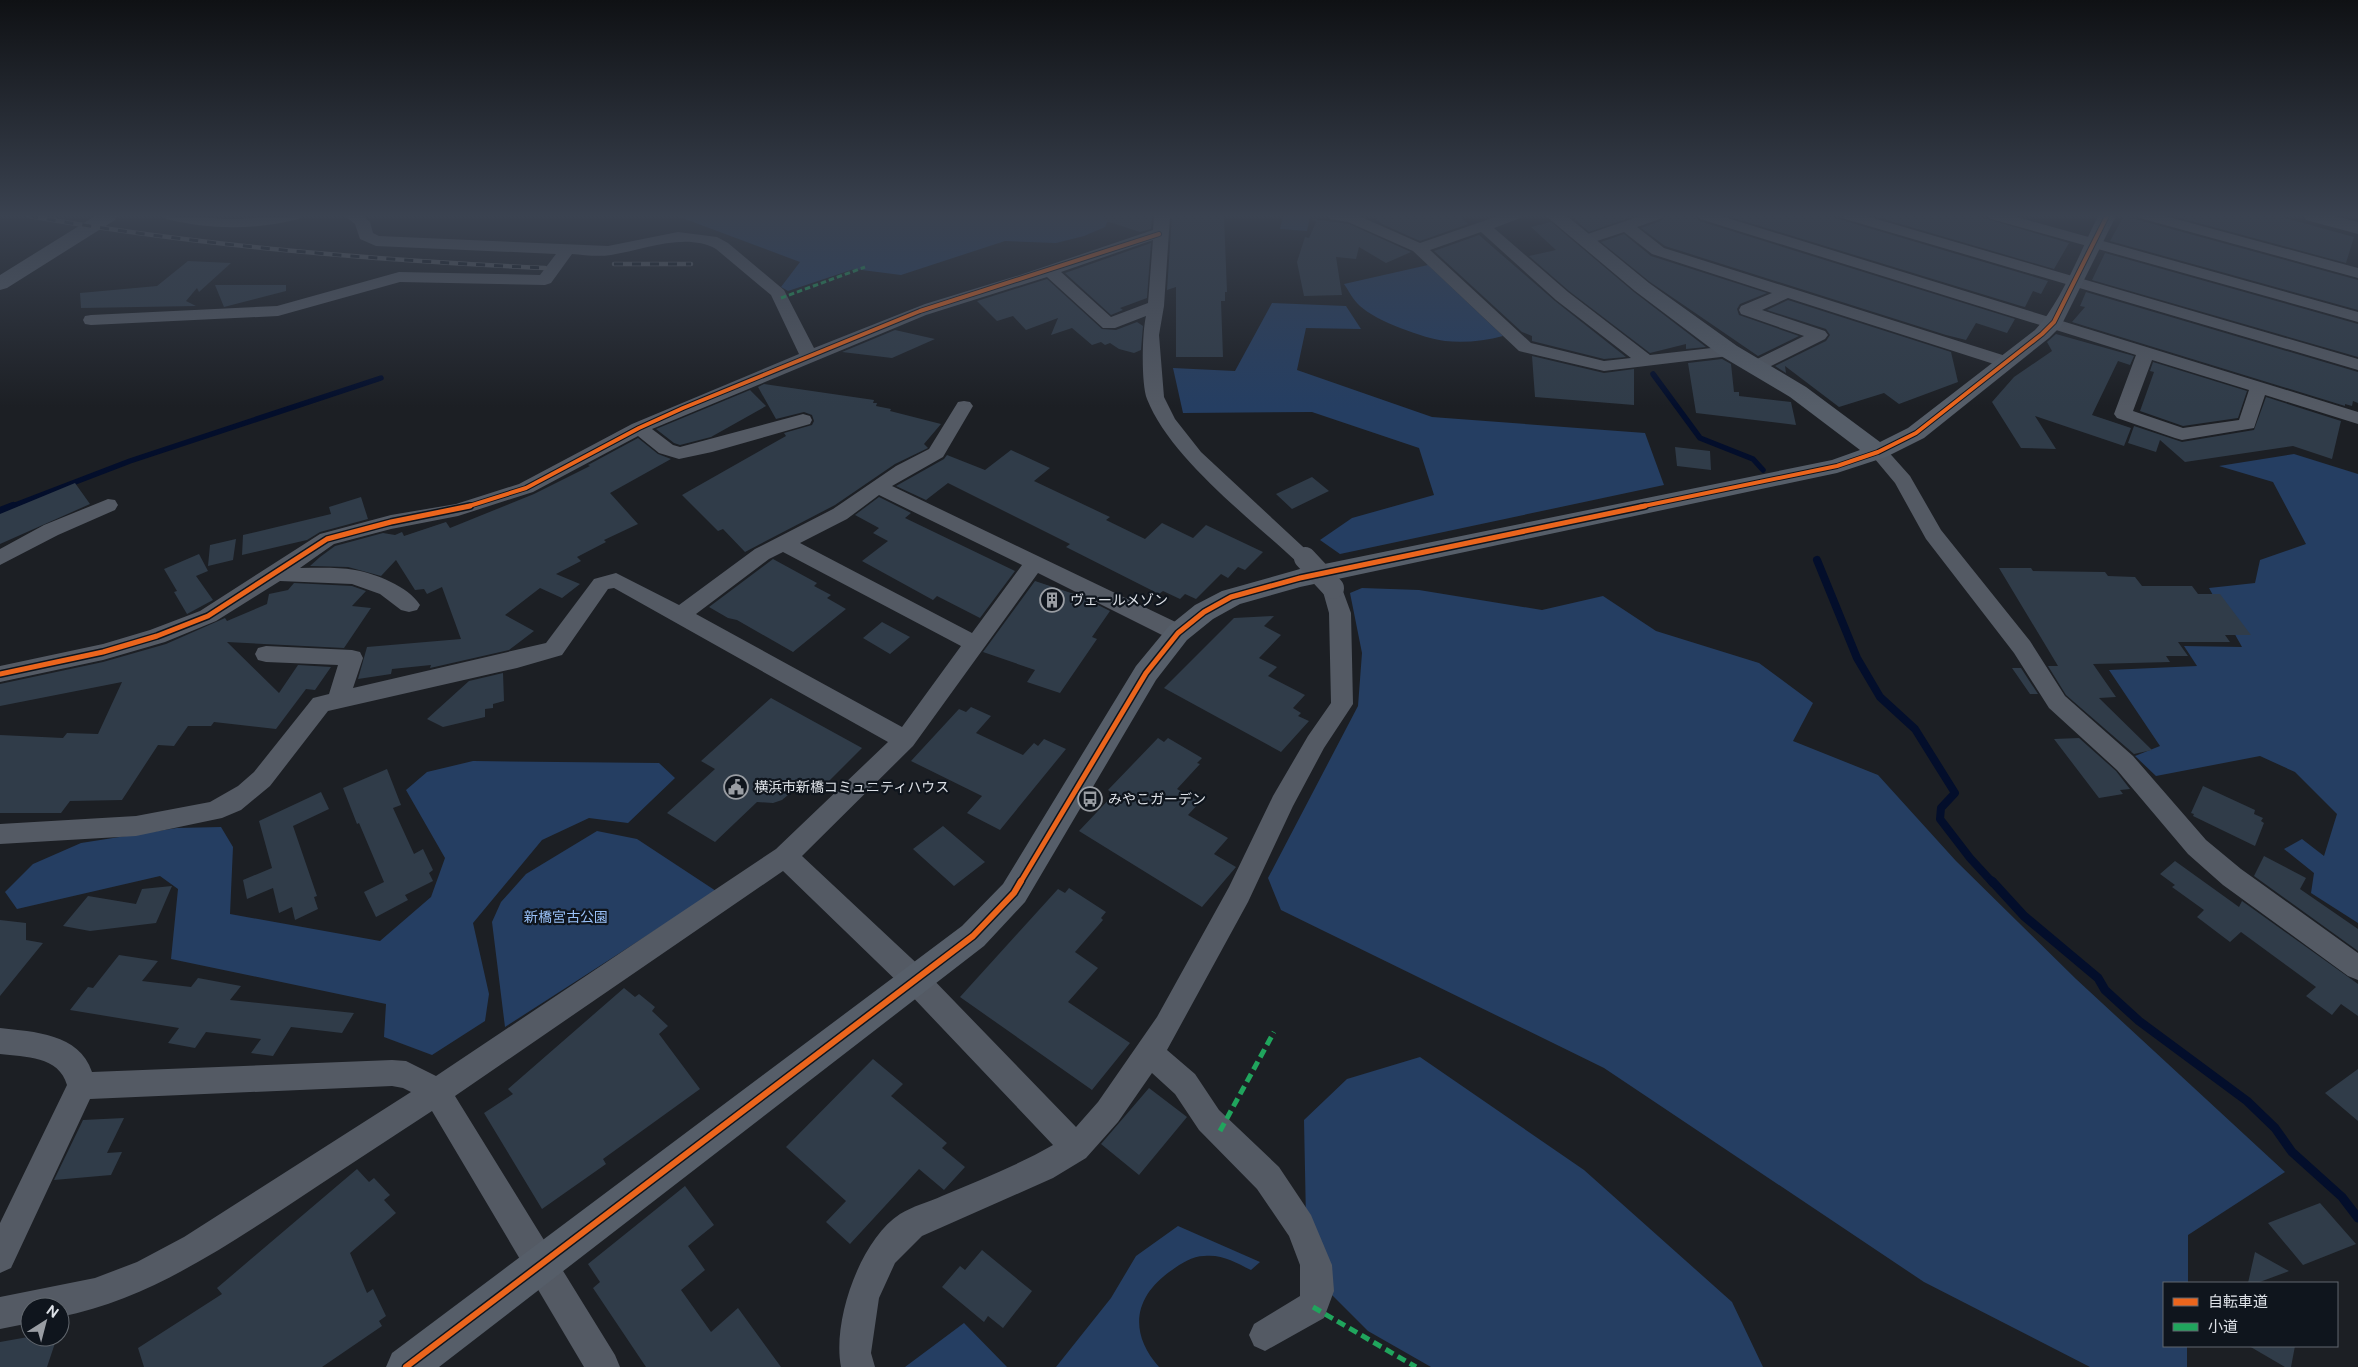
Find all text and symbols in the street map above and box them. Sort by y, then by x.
building icon: ヴェールメゾン [1039,587,1065,613]
place label: ヴェールメゾン [1070,592,1168,608]
public building icon: 横浜市新橋コミュニティハウス [723,774,749,800]
place label: 横浜市新橋コミュニティハウス [754,779,949,795]
bus stop icon: みやこガーデン [1077,786,1103,812]
place label: みやこガーデン [1108,791,1206,807]
park label: 新橋宮古公園 [524,909,608,925]
legend [2163,1282,2338,1347]
text: 自転車道 [2208,1293,2268,1310]
north arrow [20,1297,70,1347]
text: N [44,1302,62,1321]
text: 小道 [2208,1318,2238,1335]

